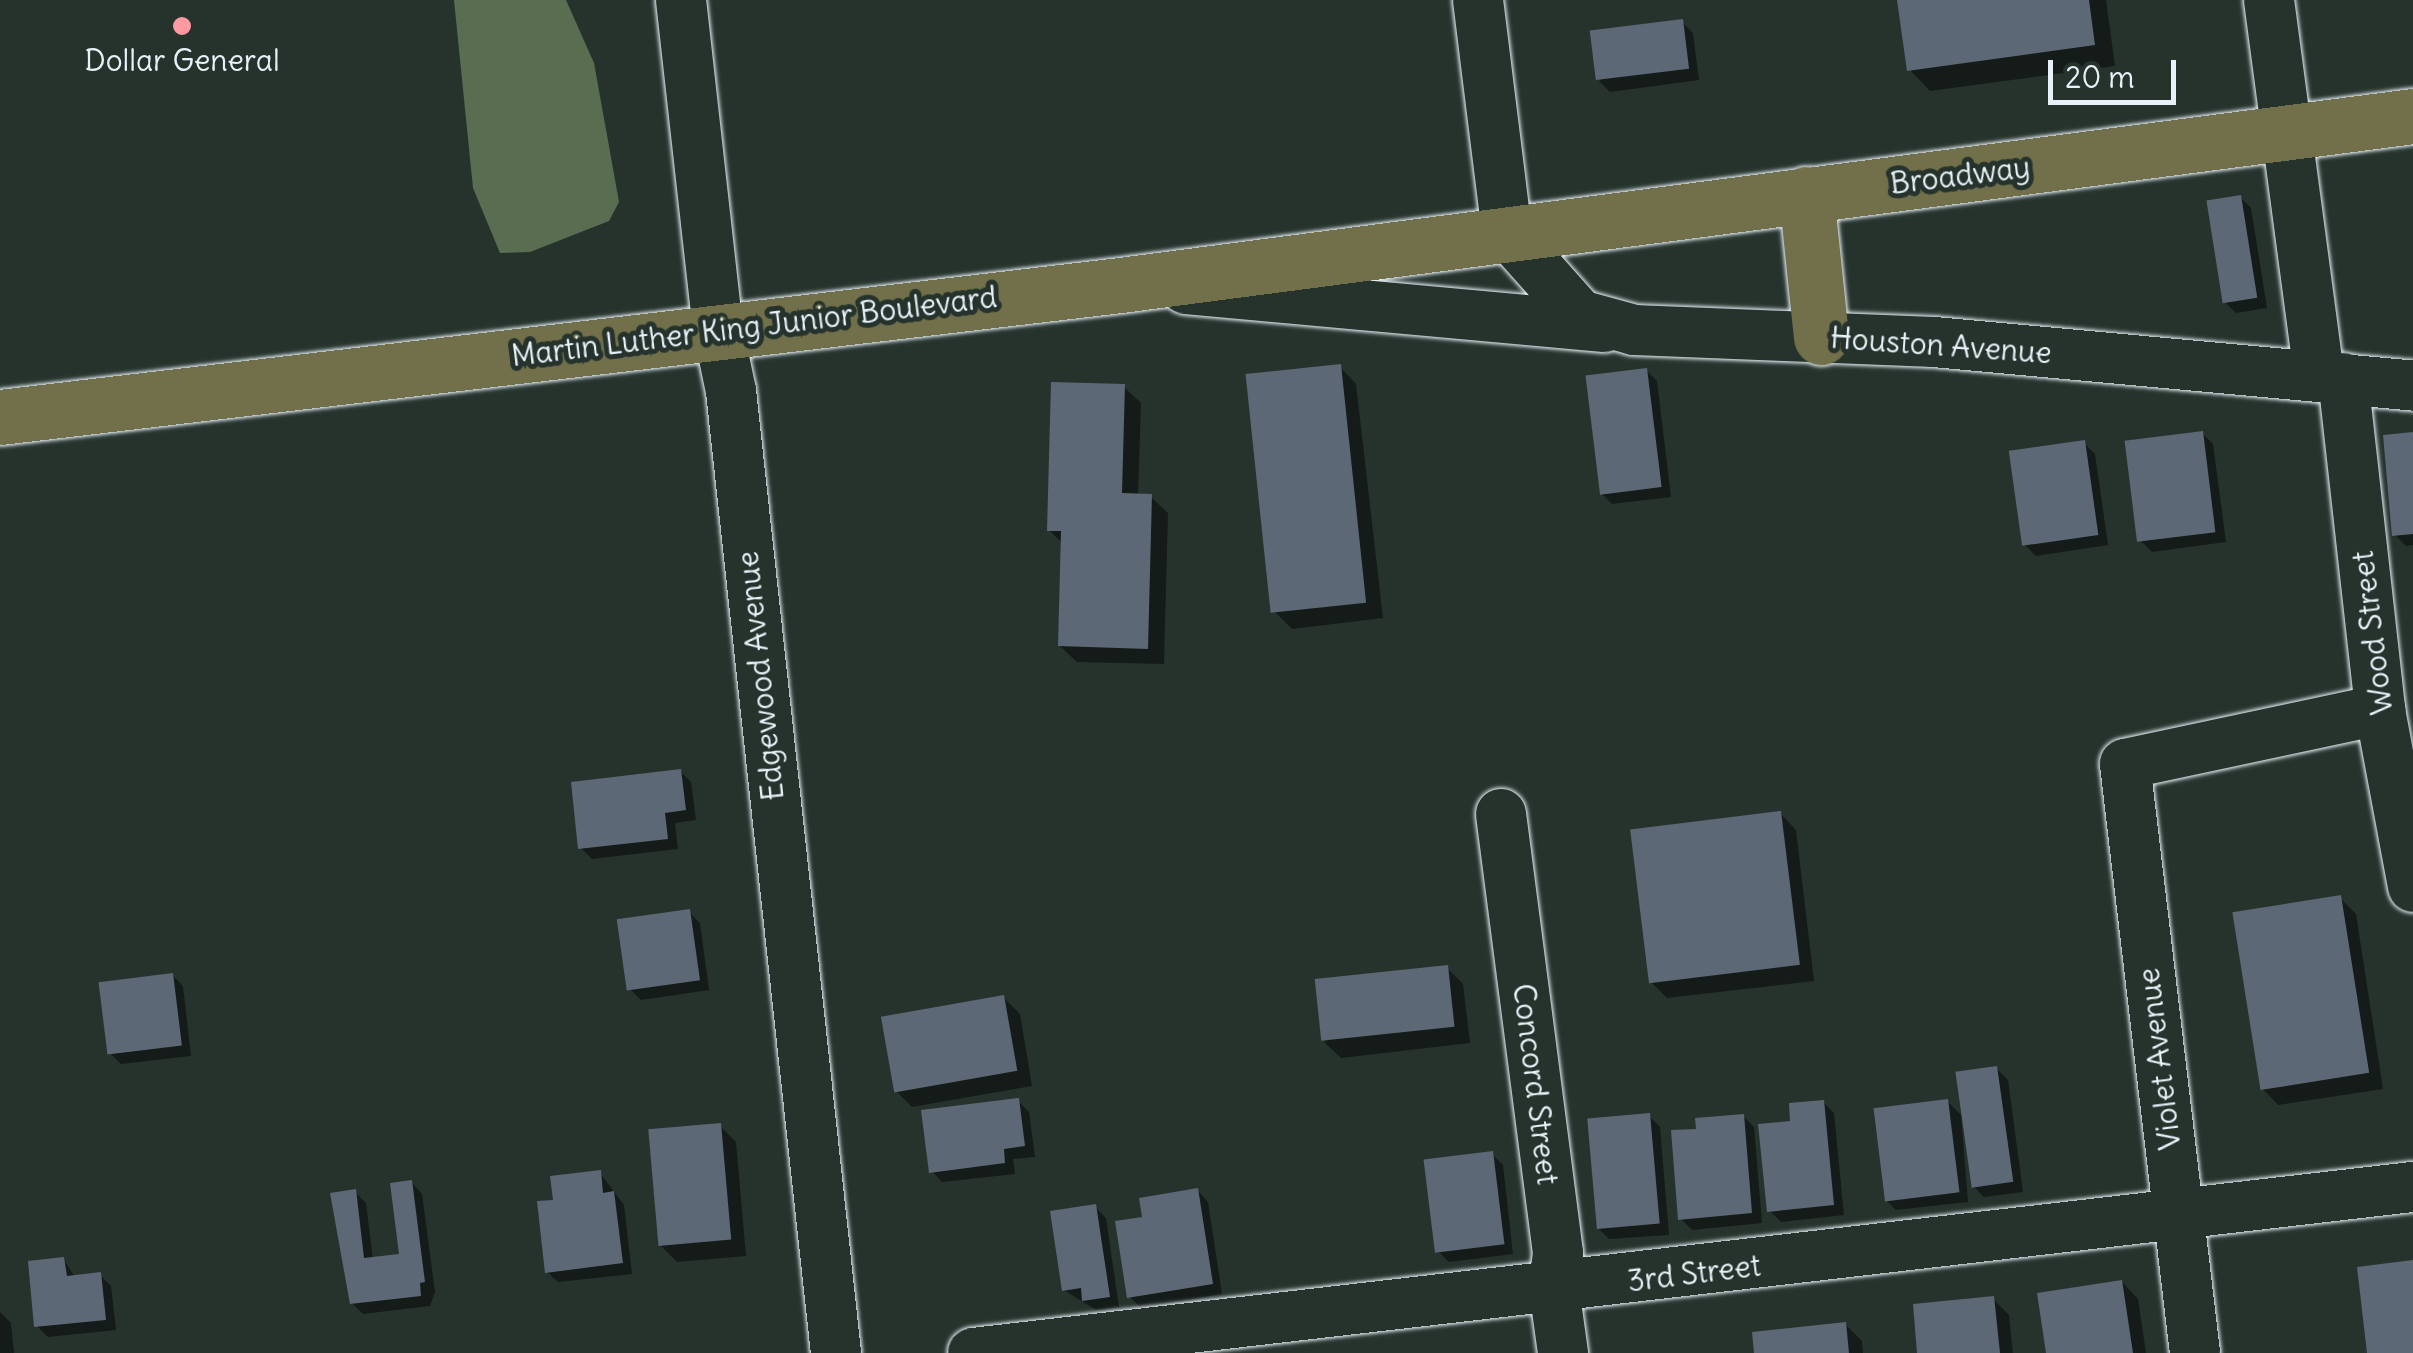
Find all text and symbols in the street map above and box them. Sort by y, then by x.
marker: Dollar General [171,15,193,37]
scale bar [2053,40,2180,102]
place label: Dollar General [84,42,280,78]
text: 20 m [2065,58,2135,96]
street label: Broadway [1888,149,2032,201]
street label: Martin Luther King Junior Boulevard [509,278,999,374]
street label: Houston Avenue [1829,319,2053,371]
street label: Wood Street [2344,549,2400,717]
street label: Edgewood Avenue [729,550,791,802]
street label: Violet Avenue [2130,966,2188,1152]
street label: Concord Street [1506,981,1566,1187]
street label: 3rd Street [1625,1247,1763,1299]

